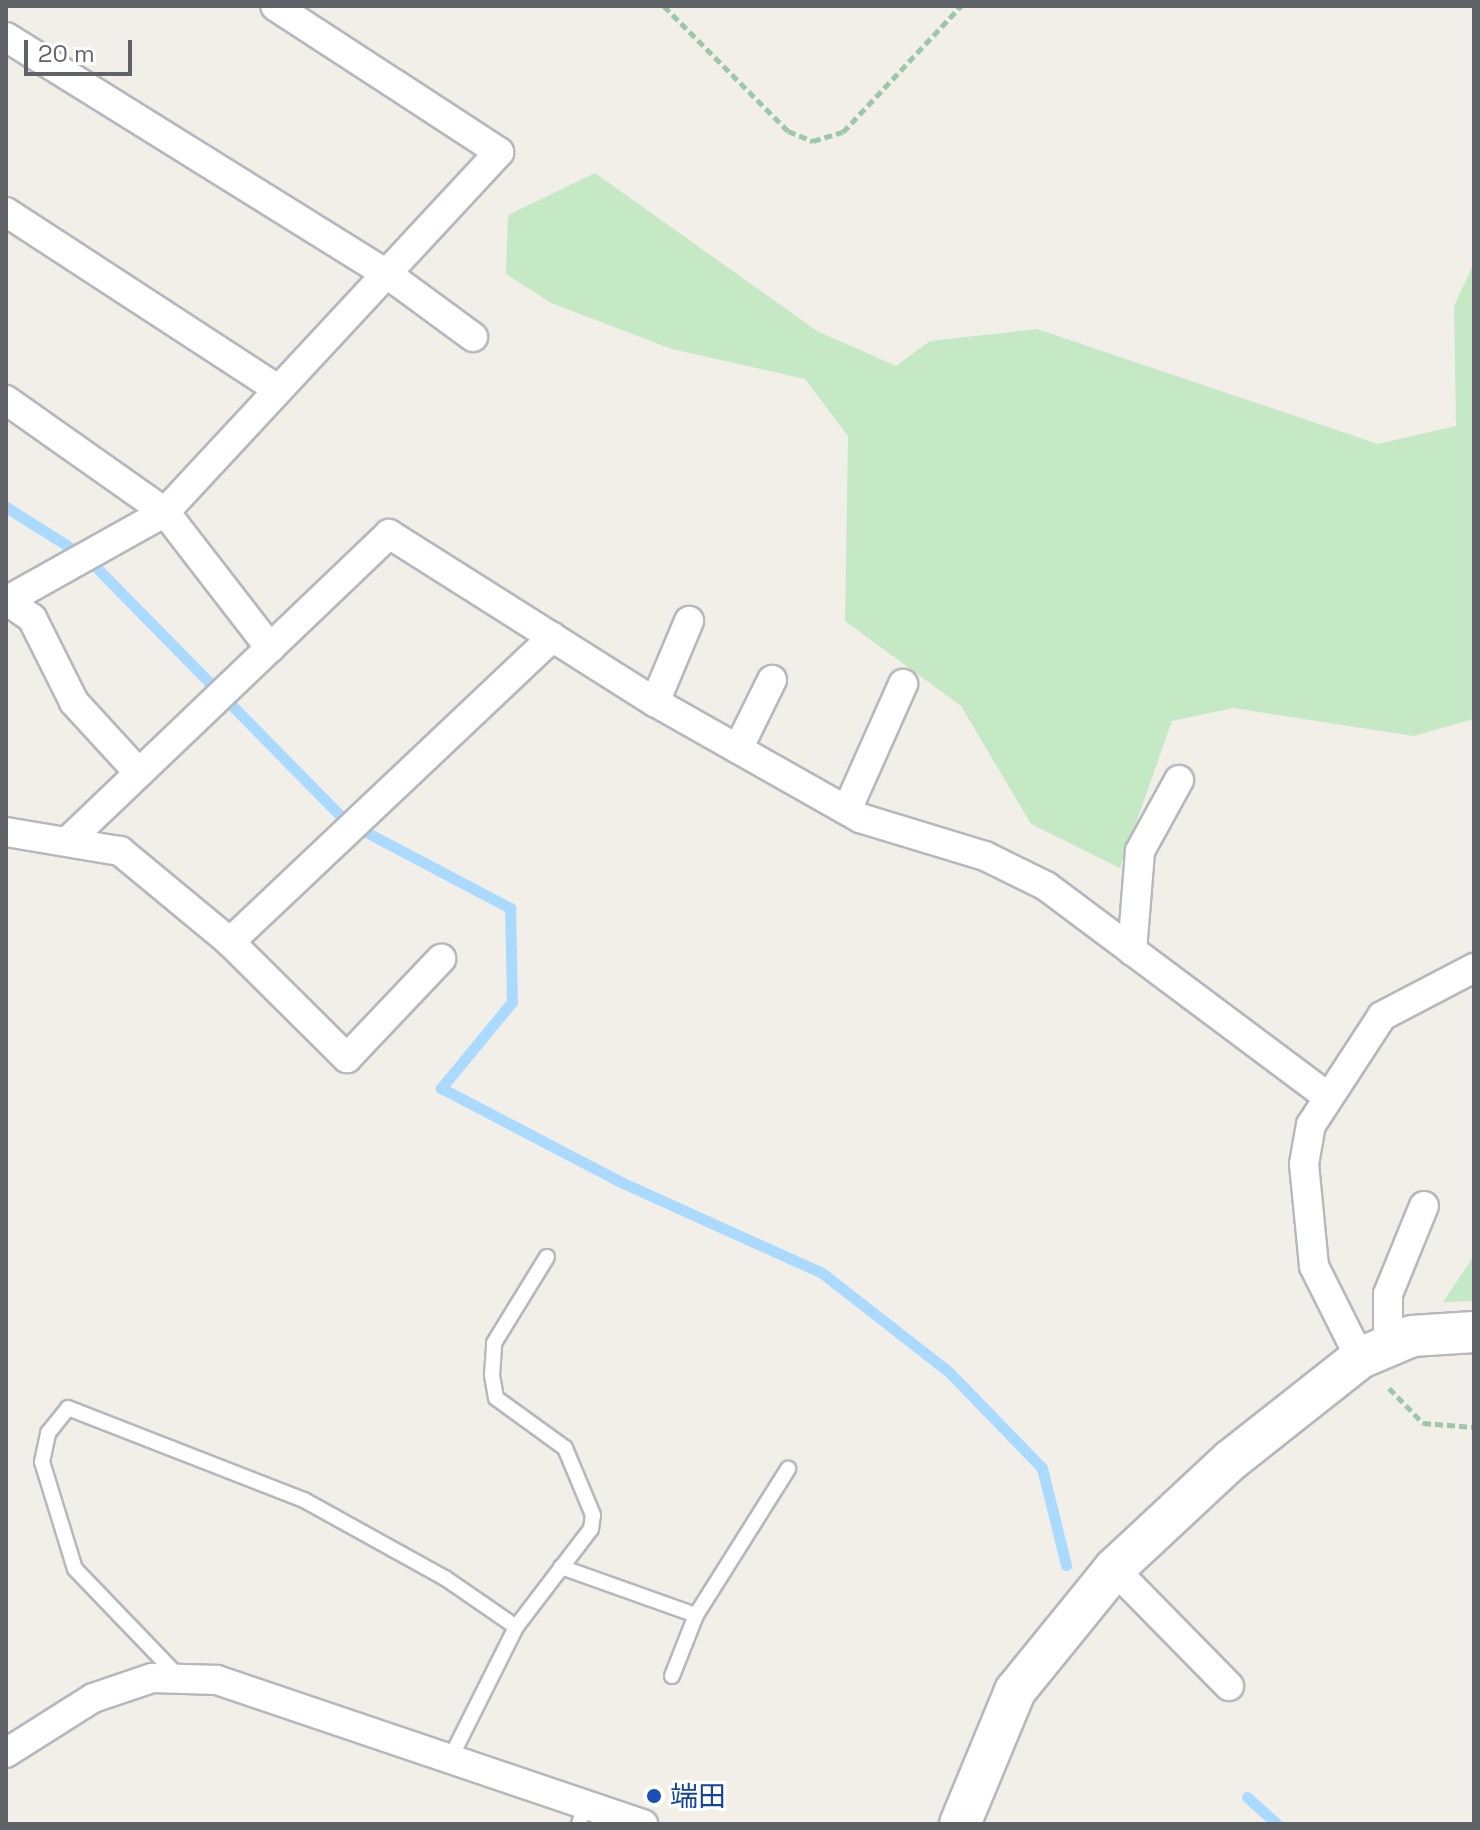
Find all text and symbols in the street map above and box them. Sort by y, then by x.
scale bar [28,24,136,74]
text: 20 m [38,38,95,69]
place label: 端田 [670,1779,726,1813]
marker: 端田 [645,1787,663,1805]

